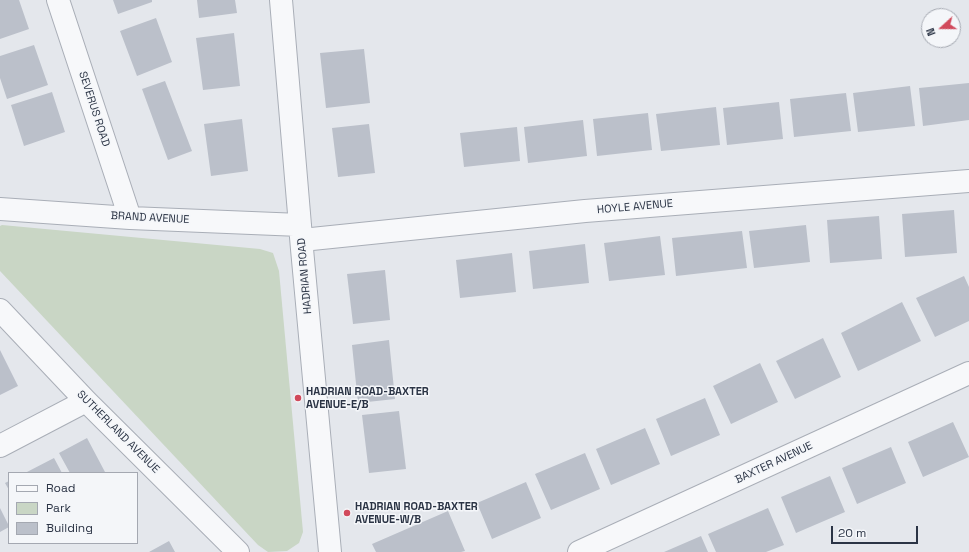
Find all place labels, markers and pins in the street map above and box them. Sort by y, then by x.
place label: HADRIAN ROAD-BAXTER AVENUE-E/B [306,385,429,411]
marker: HADRIAN ROAD-BAXTER AVENUE-E/B [293,393,303,403]
place label: HADRIAN ROAD-BAXTER AVENUE-W/B [355,500,478,526]
marker: HADRIAN ROAD-BAXTER AVENUE-W/B [342,508,352,518]

